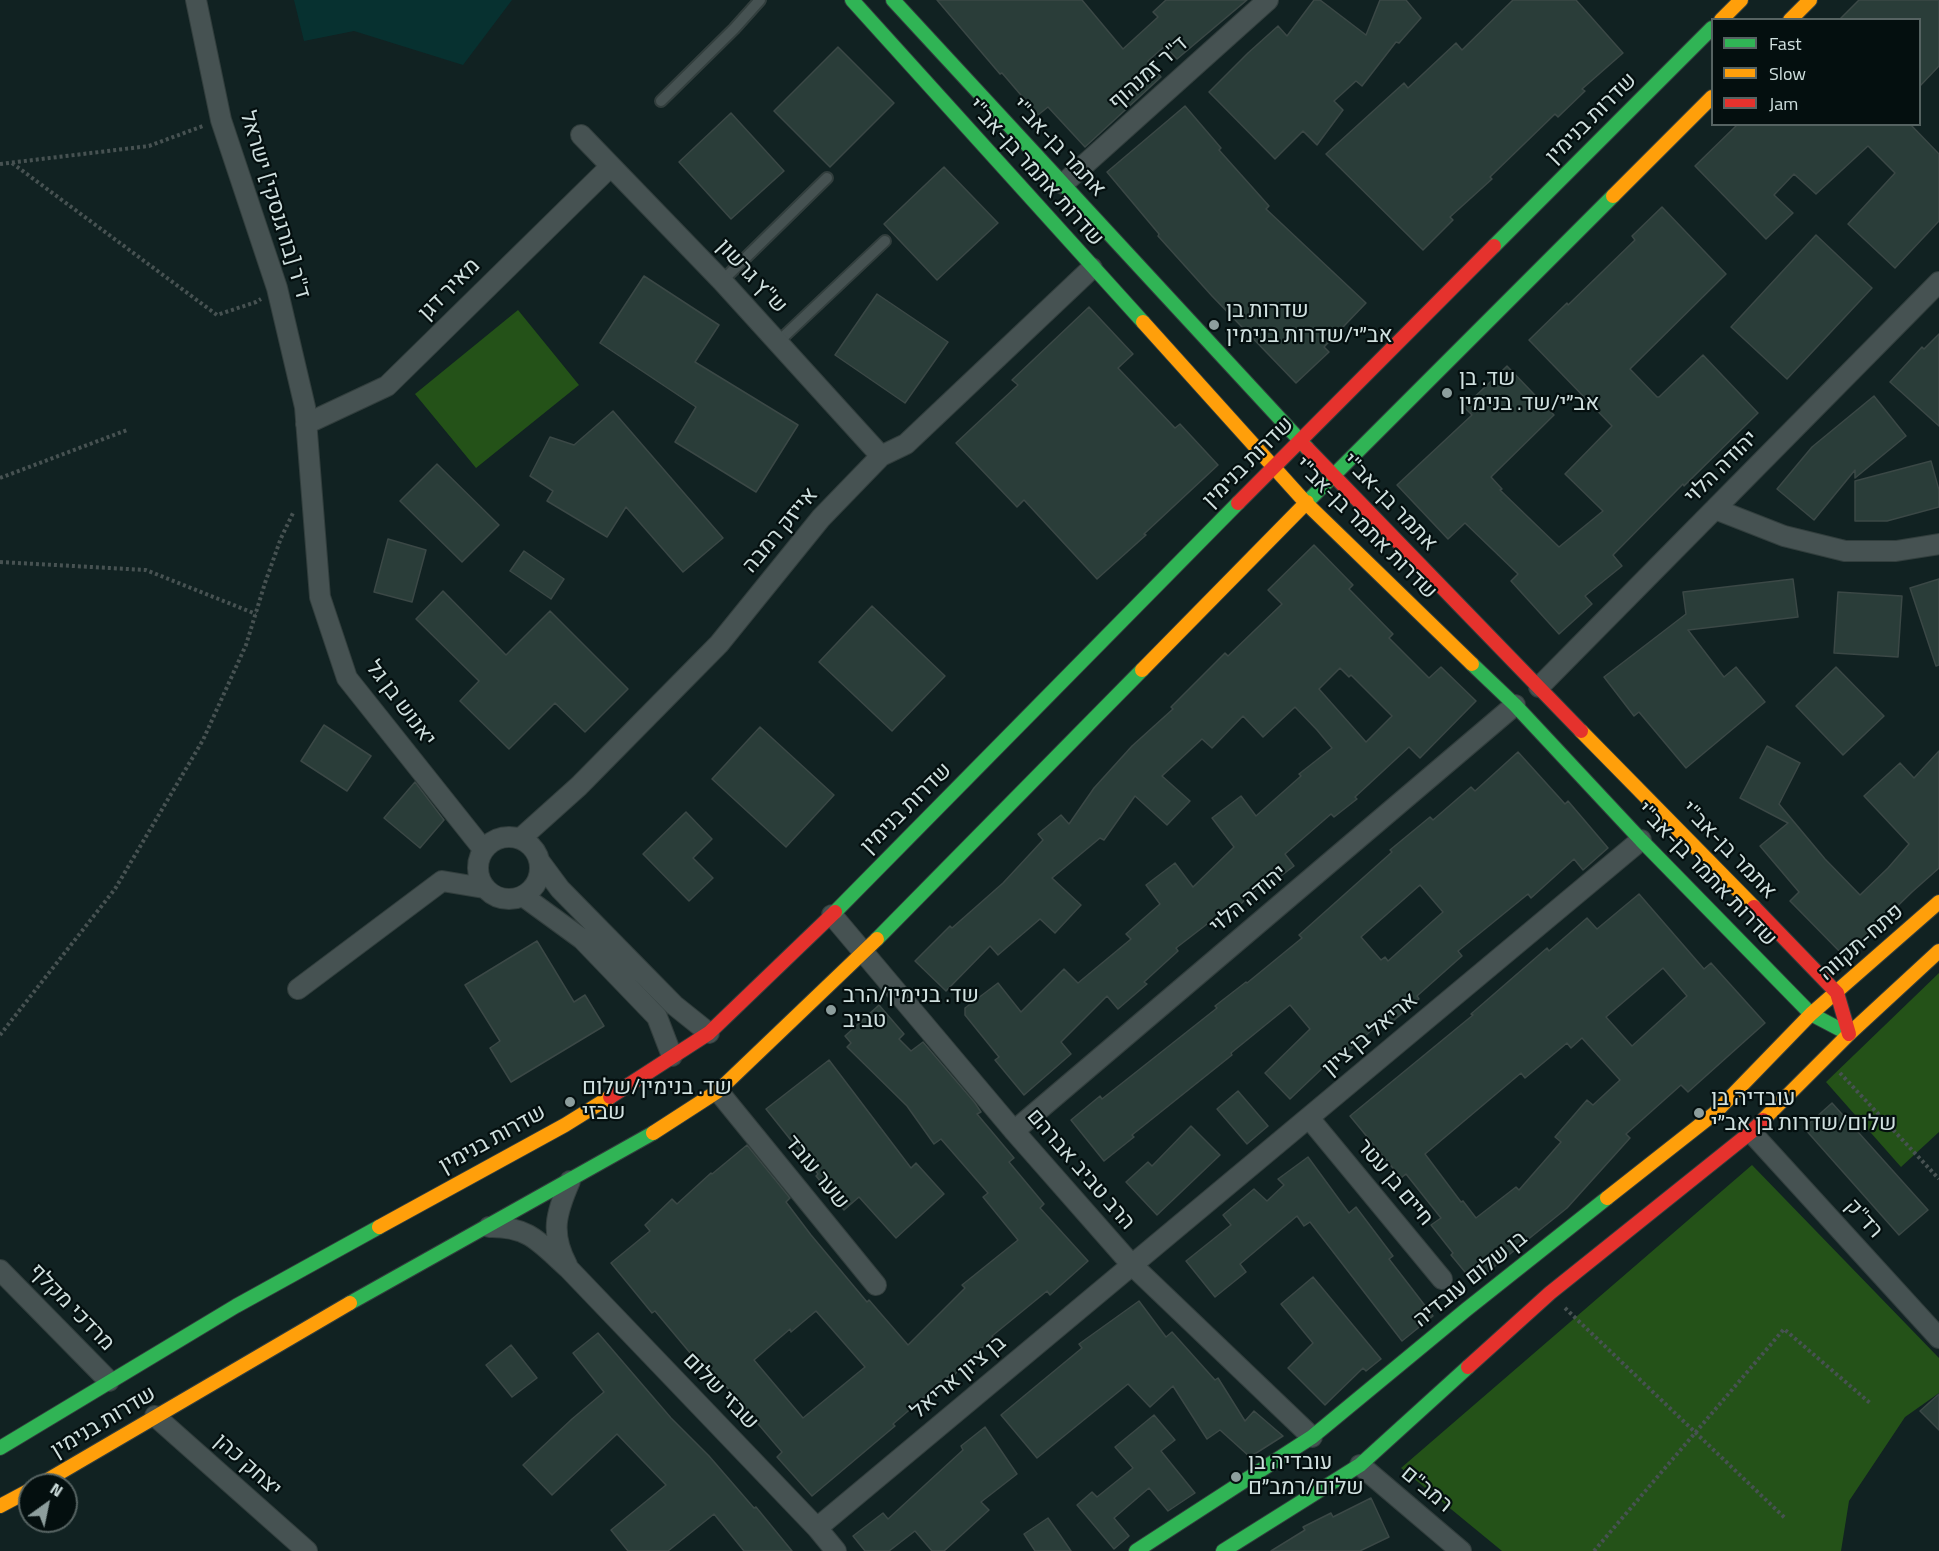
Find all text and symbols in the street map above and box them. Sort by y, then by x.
legend [1711,18,1921,126]
text: Fast [1769,30,1802,57]
street label: ד"ר זמנהוף [1104,32,1194,116]
text: Slow [1769,60,1806,87]
street label: שדרות בנימין [1541,68,1643,170]
text: Jam [1769,90,1798,117]
street label: שדרות אתמר בן-אב"י [962,93,1108,253]
street label: אתמר בן-אב"י [1006,93,1110,203]
street label: ד"ר [בורגנסקי] ישראל [233,108,315,302]
street label: ש"ץ גרשון [710,234,792,320]
street label: מאיר דגן [414,254,486,326]
place label: שדרות בן אב״י/שדרות בנימין [1226,299,1393,350]
marker: שדרות בן אב״י/שדרות בנימין [1207,318,1221,332]
place label: שד. בן אב״י/שד. בנימין [1459,367,1599,418]
marker: שד. בן אב״י/שד. בנימין [1440,386,1454,400]
street label: שדרות בנימין [1198,412,1300,514]
street label: יהודה הלוי [1680,426,1764,510]
street label: אתמר בן-אב"י [1336,449,1442,557]
street label: שדרות אתמר בן-אב"י [1288,452,1442,606]
street label: אייזק רמבה [738,483,824,579]
street label: יאנוש בן גל [359,656,441,752]
street label: שדרות בנימין [856,758,958,860]
street label: שדרות אתמר בן-אב"י [1630,797,1782,953]
street label: אתמר בן-אב"י [1675,797,1781,905]
street label: יהודה הלוי [1205,860,1293,940]
street label: פתח-תקווה [1814,899,1910,987]
place label: שד. בנימין/הרב טביב [843,984,979,1036]
street label: אריאל בן ציון [1318,988,1424,1082]
marker: שד. בנימין/הרב טביב [824,1003,838,1017]
place label: שד. בנימין/שלום שבזי [582,1076,732,1128]
place label: עובדיה בן שלום/שדרות בן אב״י [1711,1087,1896,1138]
marker: שד. בנימין/שלום שבזי [563,1095,577,1109]
street label: שדרות בנימין [435,1100,551,1180]
street label: הרב טביב אברהם [1020,1104,1140,1236]
marker: עובדיה בן שלום/שדרות בן אב״י [1692,1106,1706,1120]
street label: שער עובד [778,1130,854,1216]
street label: חיים בן עטר [1350,1134,1438,1232]
street label: רד"ק [1838,1194,1888,1244]
street label: בן שלום עובדיה [1409,1226,1533,1334]
street label: מרדכי מקלף [23,1259,119,1357]
street label: בן ציון אריאל [906,1331,1012,1425]
street label: שבזי שלום [677,1348,763,1436]
street label: שדרות בנימין [47,1381,161,1465]
street label: יצחק כהן [208,1429,286,1503]
place label: עובדיה בן שלום/רמב״ם [1248,1451,1364,1502]
street label: רמב"ם [1395,1461,1457,1519]
marker: עובדיה בן שלום/רמב״ם [1229,1470,1243,1484]
north arrow [18,1473,78,1533]
text: N [46,1476,68,1503]

